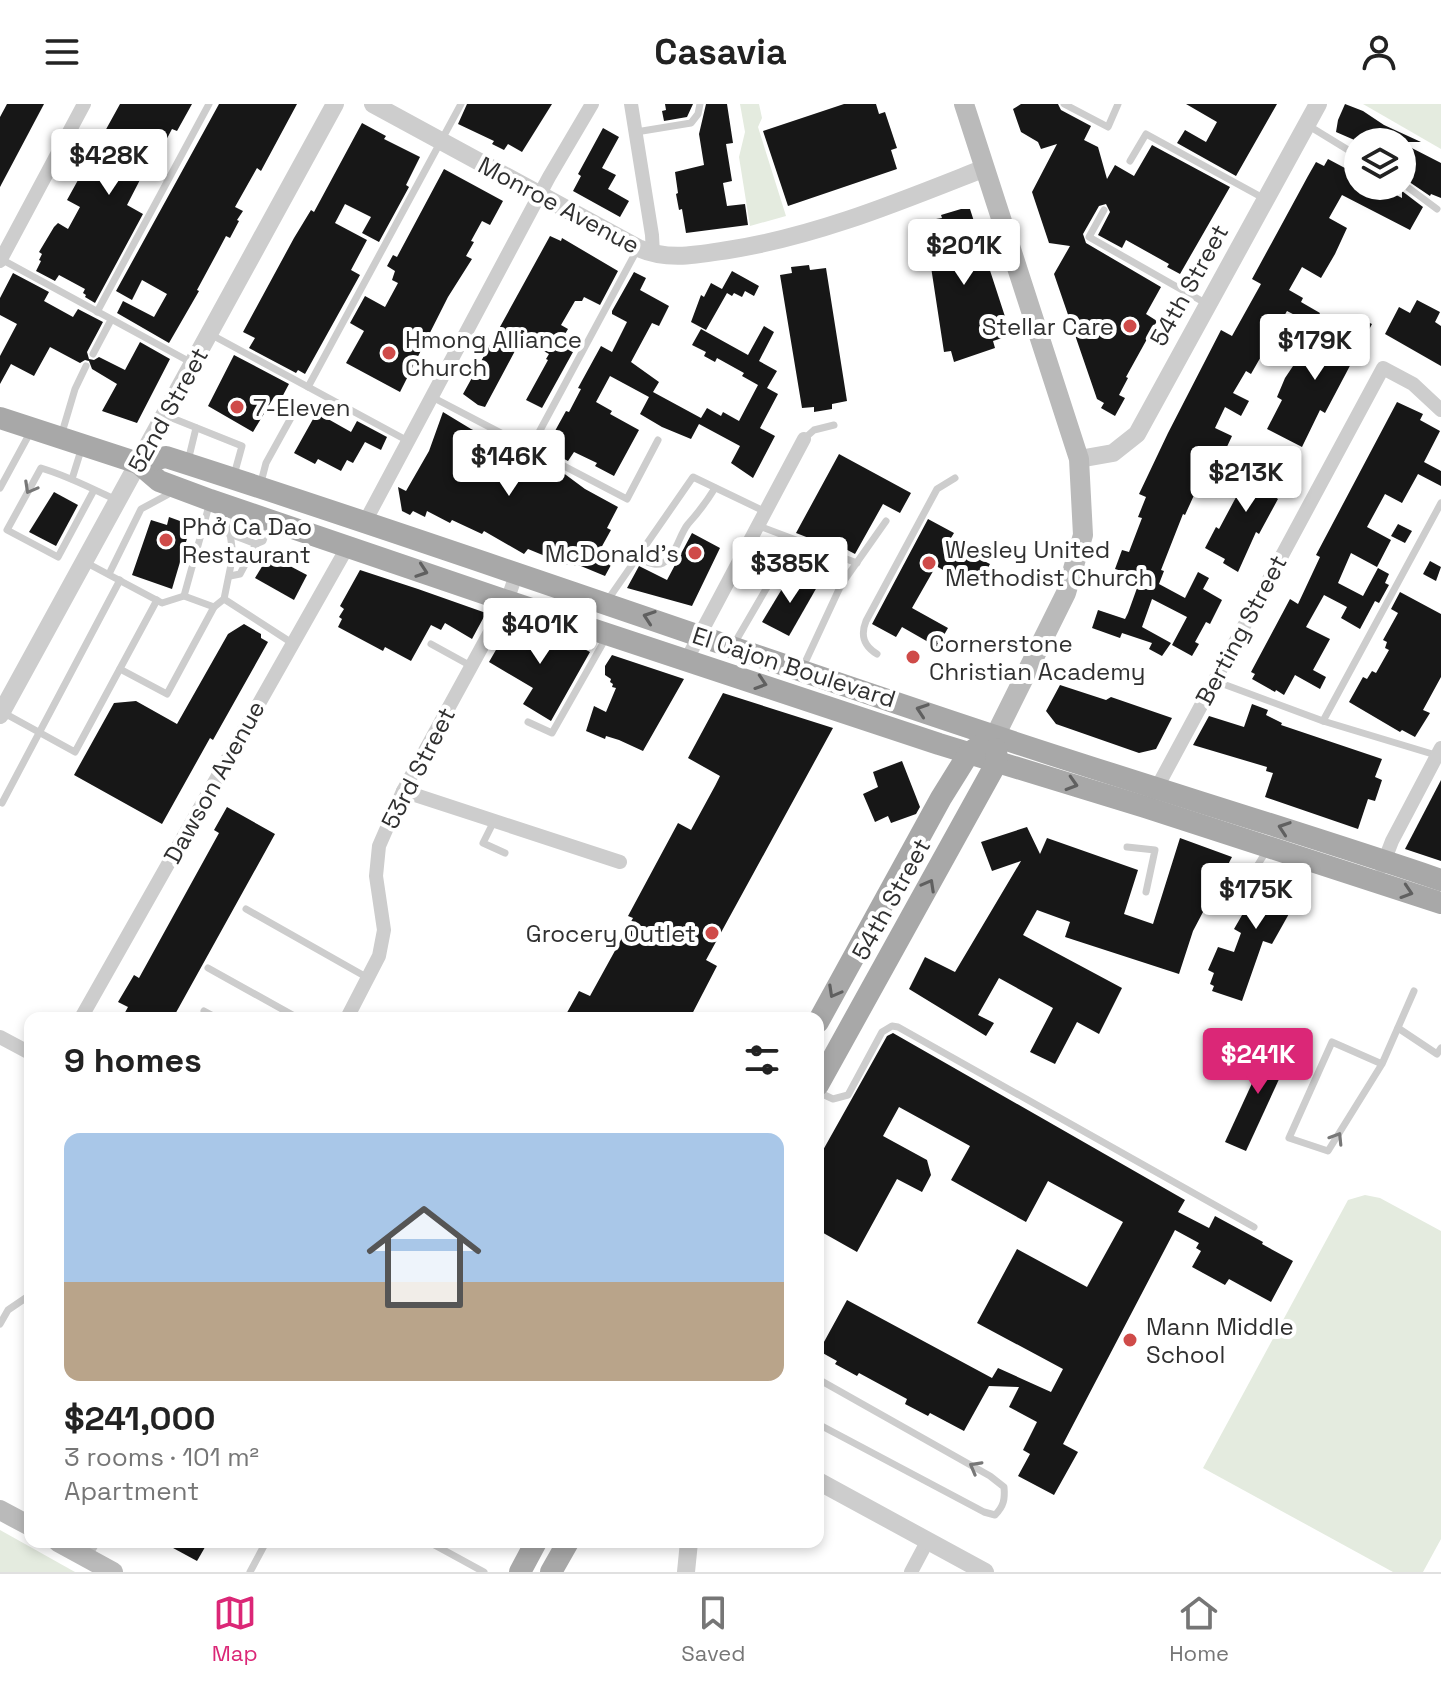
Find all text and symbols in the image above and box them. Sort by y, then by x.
text: Casavia [654,29,787,75]
icon: menu [40,30,84,74]
icon: person [1357,30,1401,74]
map controls [1344,128,1416,200]
button: layers [1344,128,1416,200]
pin: $428K [53,129,165,197]
text: $428K [69,138,149,172]
street label: Monroe Avenue [473,149,645,261]
pin: $201K [908,219,1020,287]
street label: 54th Street [1143,219,1235,351]
text: $201K [926,228,1002,262]
place label: Stellar Care [982,311,1114,342]
pin: $179K [1259,314,1371,382]
marker: Stellar Care [1121,317,1139,335]
text: $179K [1278,323,1352,357]
place label: Hmong Alliance Church [405,324,582,383]
street label: 52nd Street [121,342,215,478]
marker: Hmong Alliance Church [380,344,398,362]
place label: 7-Eleven [253,392,351,423]
marker: 7-Eleven [228,398,246,416]
pin: $146K [453,430,565,498]
text: $146K [471,439,547,473]
pin: $213K [1190,446,1302,514]
text: $213K [1208,455,1284,489]
one-way arrow [24,479,40,494]
place label: Phở Ca Dao Restaurant [182,511,312,570]
marker: Phở Ca Dao Restaurant [157,531,175,549]
place label: Wesley United Methodist Church [945,534,1153,593]
pin: $385K [734,537,846,605]
place label: McDonald's [545,538,679,569]
marker: McDonald's [686,544,704,562]
text: $385K [750,546,830,580]
street label: Berting Street [1188,550,1294,710]
marker: Wesley United Methodist Church [920,554,938,572]
one-way arrow [414,562,428,578]
pin: $401K [484,598,596,666]
text: $401K [501,607,579,641]
one-way arrow [643,611,657,627]
street label: El Cajon Boulevard [688,620,900,714]
place label: Cornerstone Christian Academy [929,628,1145,687]
marker: Cornerstone Christian Academy [904,648,922,666]
one-way arrow [753,674,767,690]
street label: Dawson Avenue [156,695,272,869]
street label: 53rd Street [374,702,462,834]
one-way arrow [915,704,929,720]
one-way arrow [1064,775,1078,791]
one-way arrow [1278,821,1292,837]
street label: 54th Street [845,833,937,965]
pin: $175K [1200,863,1312,931]
text: $175K [1219,872,1293,906]
one-way arrow [919,878,934,893]
one-way arrow [1400,882,1414,898]
place label: Grocery Outlet [526,918,696,949]
marker: Grocery Outlet [703,924,721,942]
one-way arrow [829,983,844,998]
pin: $241K [1202,1028,1314,1096]
text: $241K [1221,1037,1295,1071]
icon: filters [740,1038,784,1082]
text: 9 homes [64,1039,202,1082]
one-way arrow [1327,1132,1342,1147]
icon: home [352,1185,496,1329]
place label: Mann Middle School [1146,1311,1294,1370]
marker: Mann Middle School [1121,1331,1139,1349]
text: $241,000 [64,1397,216,1440]
text: 3 rooms · 101 m² [64,1440,259,1474]
one-way arrow [969,1461,984,1477]
text: Apartment [64,1474,199,1508]
tab: Map [212,1591,258,1667]
tab: Saved [681,1591,746,1667]
tab: Home [1169,1591,1229,1667]

